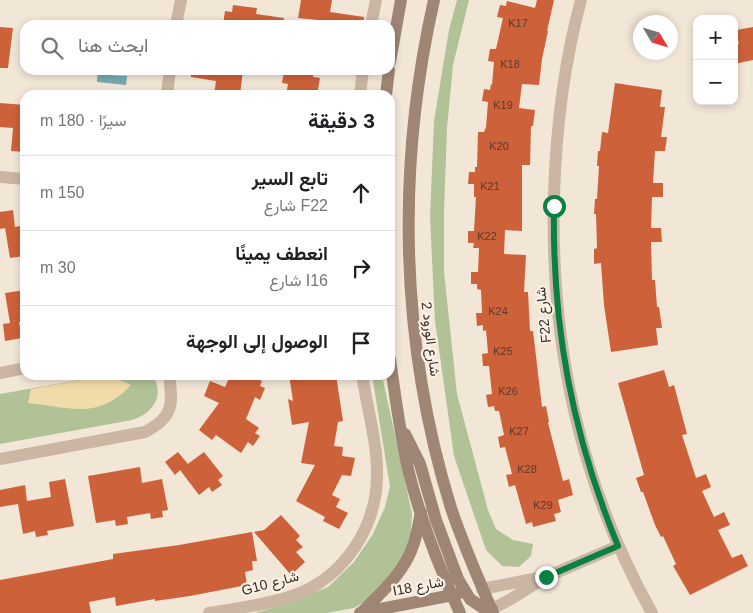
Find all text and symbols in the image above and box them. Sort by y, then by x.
north arrow [633,15,678,60]
map controls [693,15,738,105]
button: + [693,15,738,60]
house number: K17 [508,17,528,29]
search box [20,20,395,75]
icon: search [38,34,66,62]
text: ابحث هنا [78,35,148,56]
house number: K18 [500,58,520,70]
button: − [693,60,738,105]
house number: K19 [493,99,513,111]
text: 3 دقيقة [308,109,375,132]
text: سيرًا · 180 m [40,112,126,129]
house number: K20 [489,140,509,152]
text: تابع السير [252,168,328,189]
icon: ahead [347,179,375,207]
house number: K21 [480,180,500,192]
text: 150 m [40,184,84,201]
route start [543,195,566,218]
text: F22 شارع [264,197,328,214]
house number: K22 [477,230,497,242]
text: انعطف يمينًا [235,243,328,264]
icon: right [347,254,375,282]
text: 30 m [40,259,76,276]
text: I16 شارع [269,272,328,289]
street label: F22 شارع [532,286,557,344]
street label: شارع الورود 2 [416,301,443,377]
house number: K24 [488,305,508,317]
icon: arrive [347,329,375,357]
text: الوصول إلى الوجهة [186,331,328,352]
house number: K25 [493,345,513,357]
house number: K26 [498,385,518,397]
house number: K27 [509,425,529,437]
house number: K28 [517,463,537,475]
house number: K29 [533,499,553,511]
route end [535,566,558,589]
street label: G10 شارع [240,568,301,601]
street label: I18 شارع [391,573,445,602]

